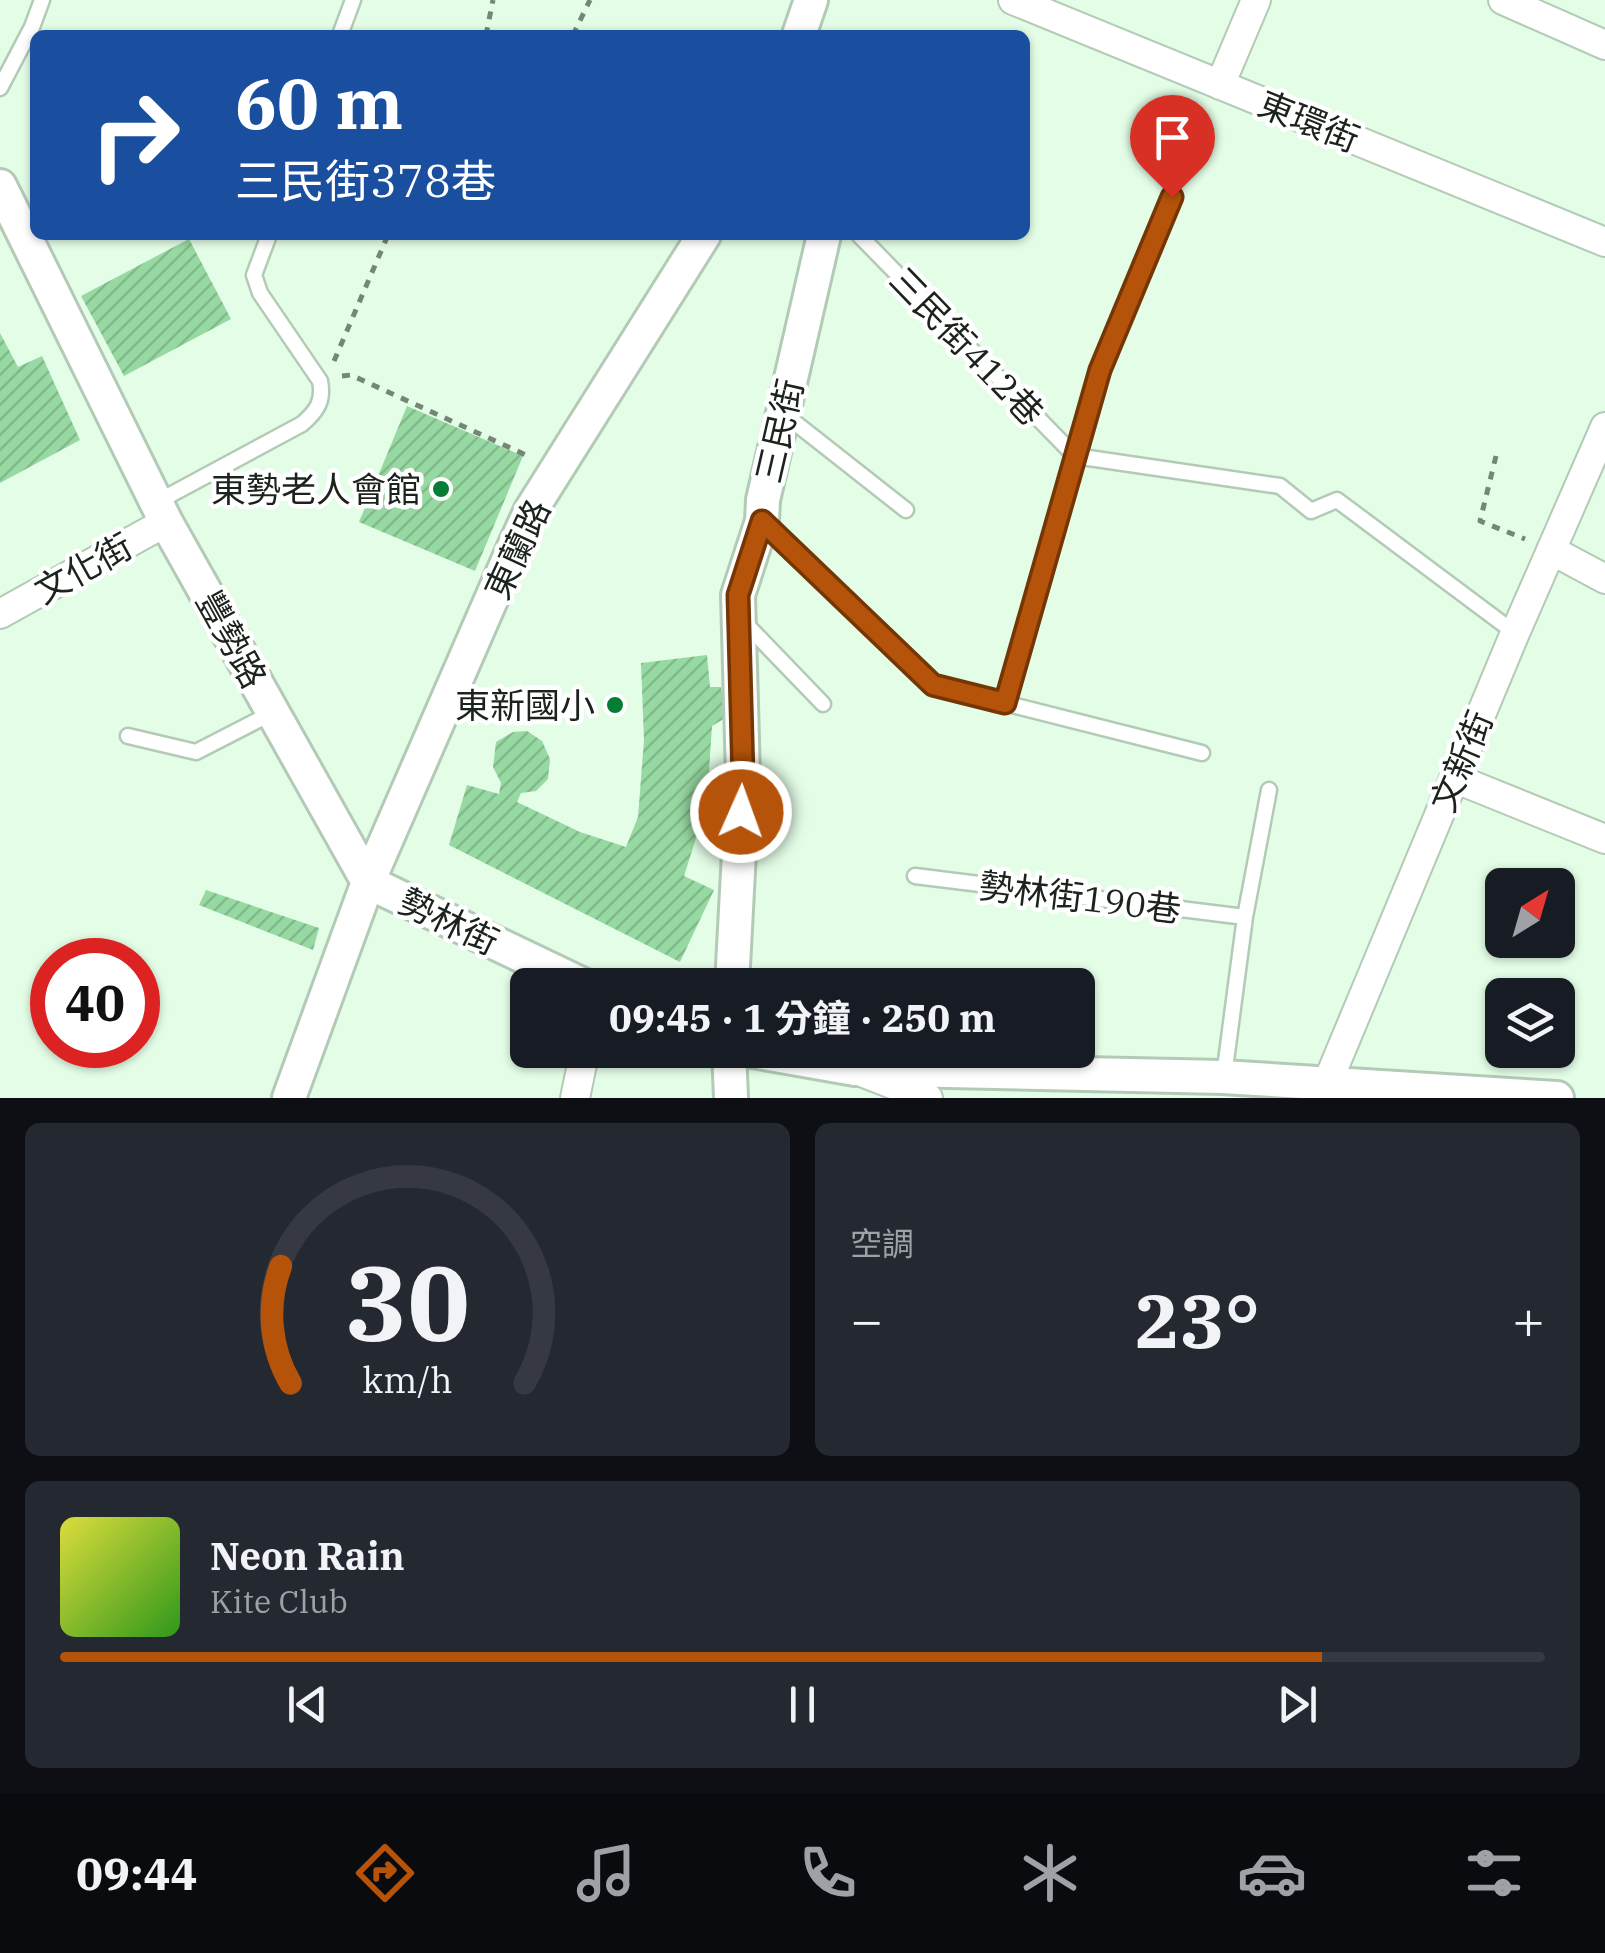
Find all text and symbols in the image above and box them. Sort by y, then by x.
text: 60 m [235,57,403,148]
icon: right [70,70,200,200]
street label: 東環街 [1252,80,1366,162]
pin [1130,95,1215,198]
icon: arrive [1145,110,1200,165]
text: 三民街378巷 [235,151,496,209]
street label: 三民街412巷 [880,257,1054,435]
street label: 三民街 [745,375,813,487]
place label: 東勢老人會館 [211,466,421,512]
marker: 東勢老人會館 [430,478,452,500]
street label: 東蘭路 [474,492,560,606]
street label: 文化街 [26,522,140,614]
street label: 豐勢路 [186,582,278,696]
place label: 東新國小 [455,682,595,728]
marker: 東新國小 [604,694,626,716]
street label: 文新街 [1419,704,1503,818]
position arrow [689,760,793,864]
street label: 勢林街190巷 [976,862,1184,932]
north arrow [1485,868,1575,958]
map controls [1485,868,1575,1068]
street label: 勢林街 [392,877,506,965]
speed limit sign: 40 [30,938,160,1068]
button: layers [1485,978,1575,1068]
text: 09:45 · 1 分鐘 · 250 m [609,993,996,1042]
text: 空調 [850,1222,914,1264]
text: 30 [345,1234,470,1370]
text: 23° [1135,1271,1260,1369]
text: − [850,1284,883,1355]
text: + [1512,1284,1545,1355]
text: km/h [362,1356,453,1403]
text: Neon Rain [210,1531,405,1580]
text: Kite Club [210,1580,348,1622]
icon: previous [280,1677,335,1732]
icon: pause [775,1677,830,1732]
icon: next [1270,1677,1325,1732]
icon: directions [350,1838,420,1908]
icon: music [571,1838,641,1908]
icon: phone [793,1838,863,1908]
icon: climate [1015,1838,1085,1908]
icon: car [1237,1838,1307,1908]
icon: filters [1459,1838,1529,1908]
text: 09:44 [76,1844,198,1902]

